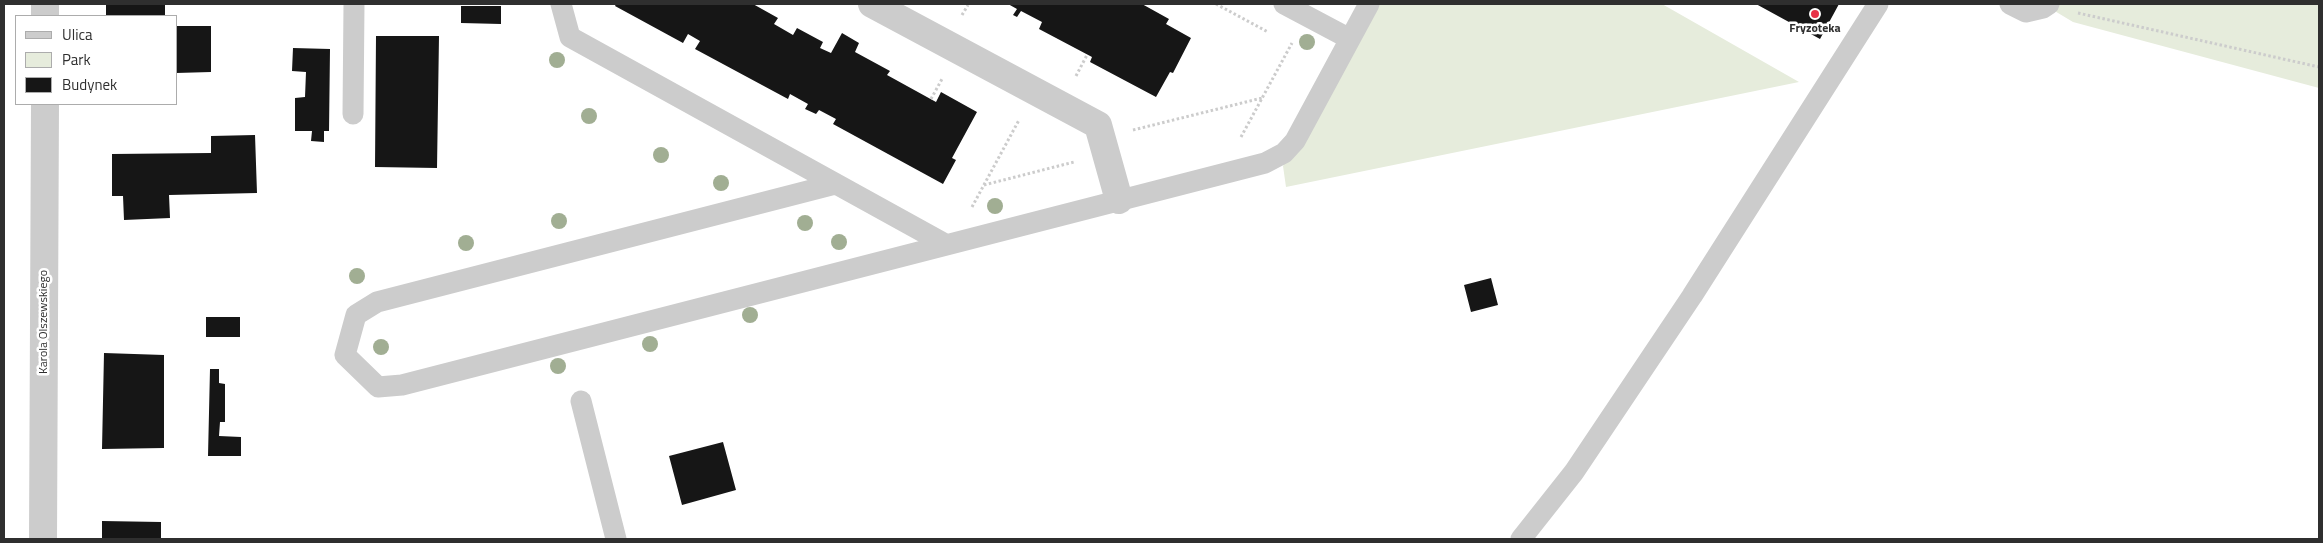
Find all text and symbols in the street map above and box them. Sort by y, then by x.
marker: Fryzoteka [1809,8,1821,20]
legend [15,15,178,105]
place label: Fryzoteka [1789,22,1841,36]
text: Ulica [62,23,92,46]
text: Park [62,48,91,71]
text: Budynek [62,73,117,96]
street label: Karola Olszewskiego [37,270,51,374]

